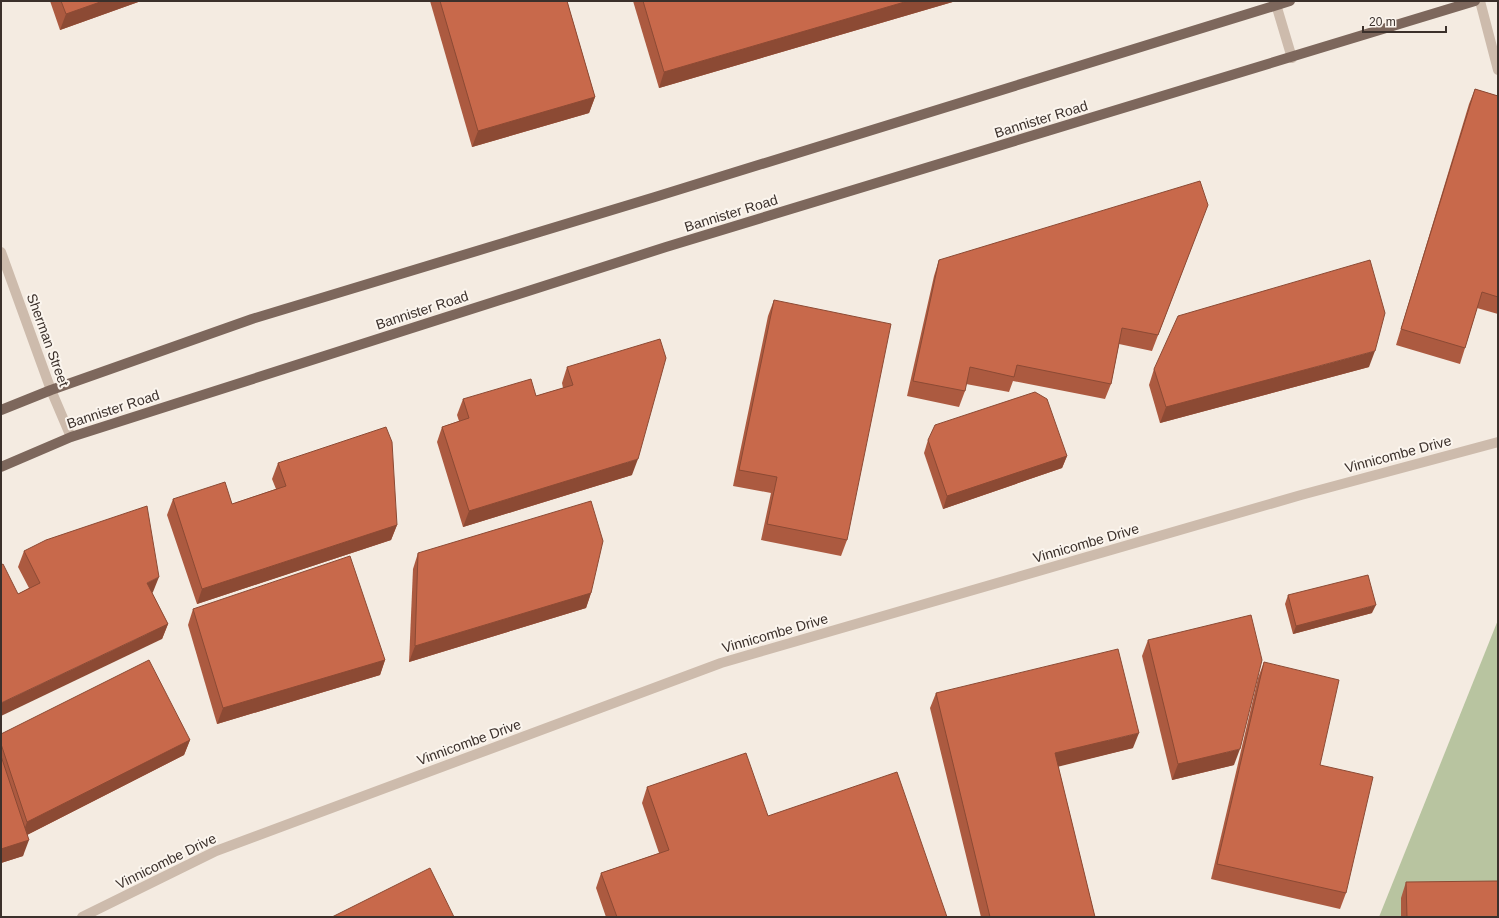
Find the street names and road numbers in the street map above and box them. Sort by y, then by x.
street label: Bannister Road [993,97,1089,141]
street label: Bannister Road [683,191,779,235]
street label: Bannister Road [374,287,470,333]
street label: Sherman Street [24,291,72,389]
street label: Bannister Road [65,386,161,432]
street label: Vinnicombe Drive [1343,432,1453,476]
street label: Vinnicombe Drive [1031,520,1141,566]
street label: Vinnicombe Drive [720,610,830,656]
street label: Vinnicombe Drive [415,716,523,768]
street label: Vinnicombe Drive [113,830,219,892]

